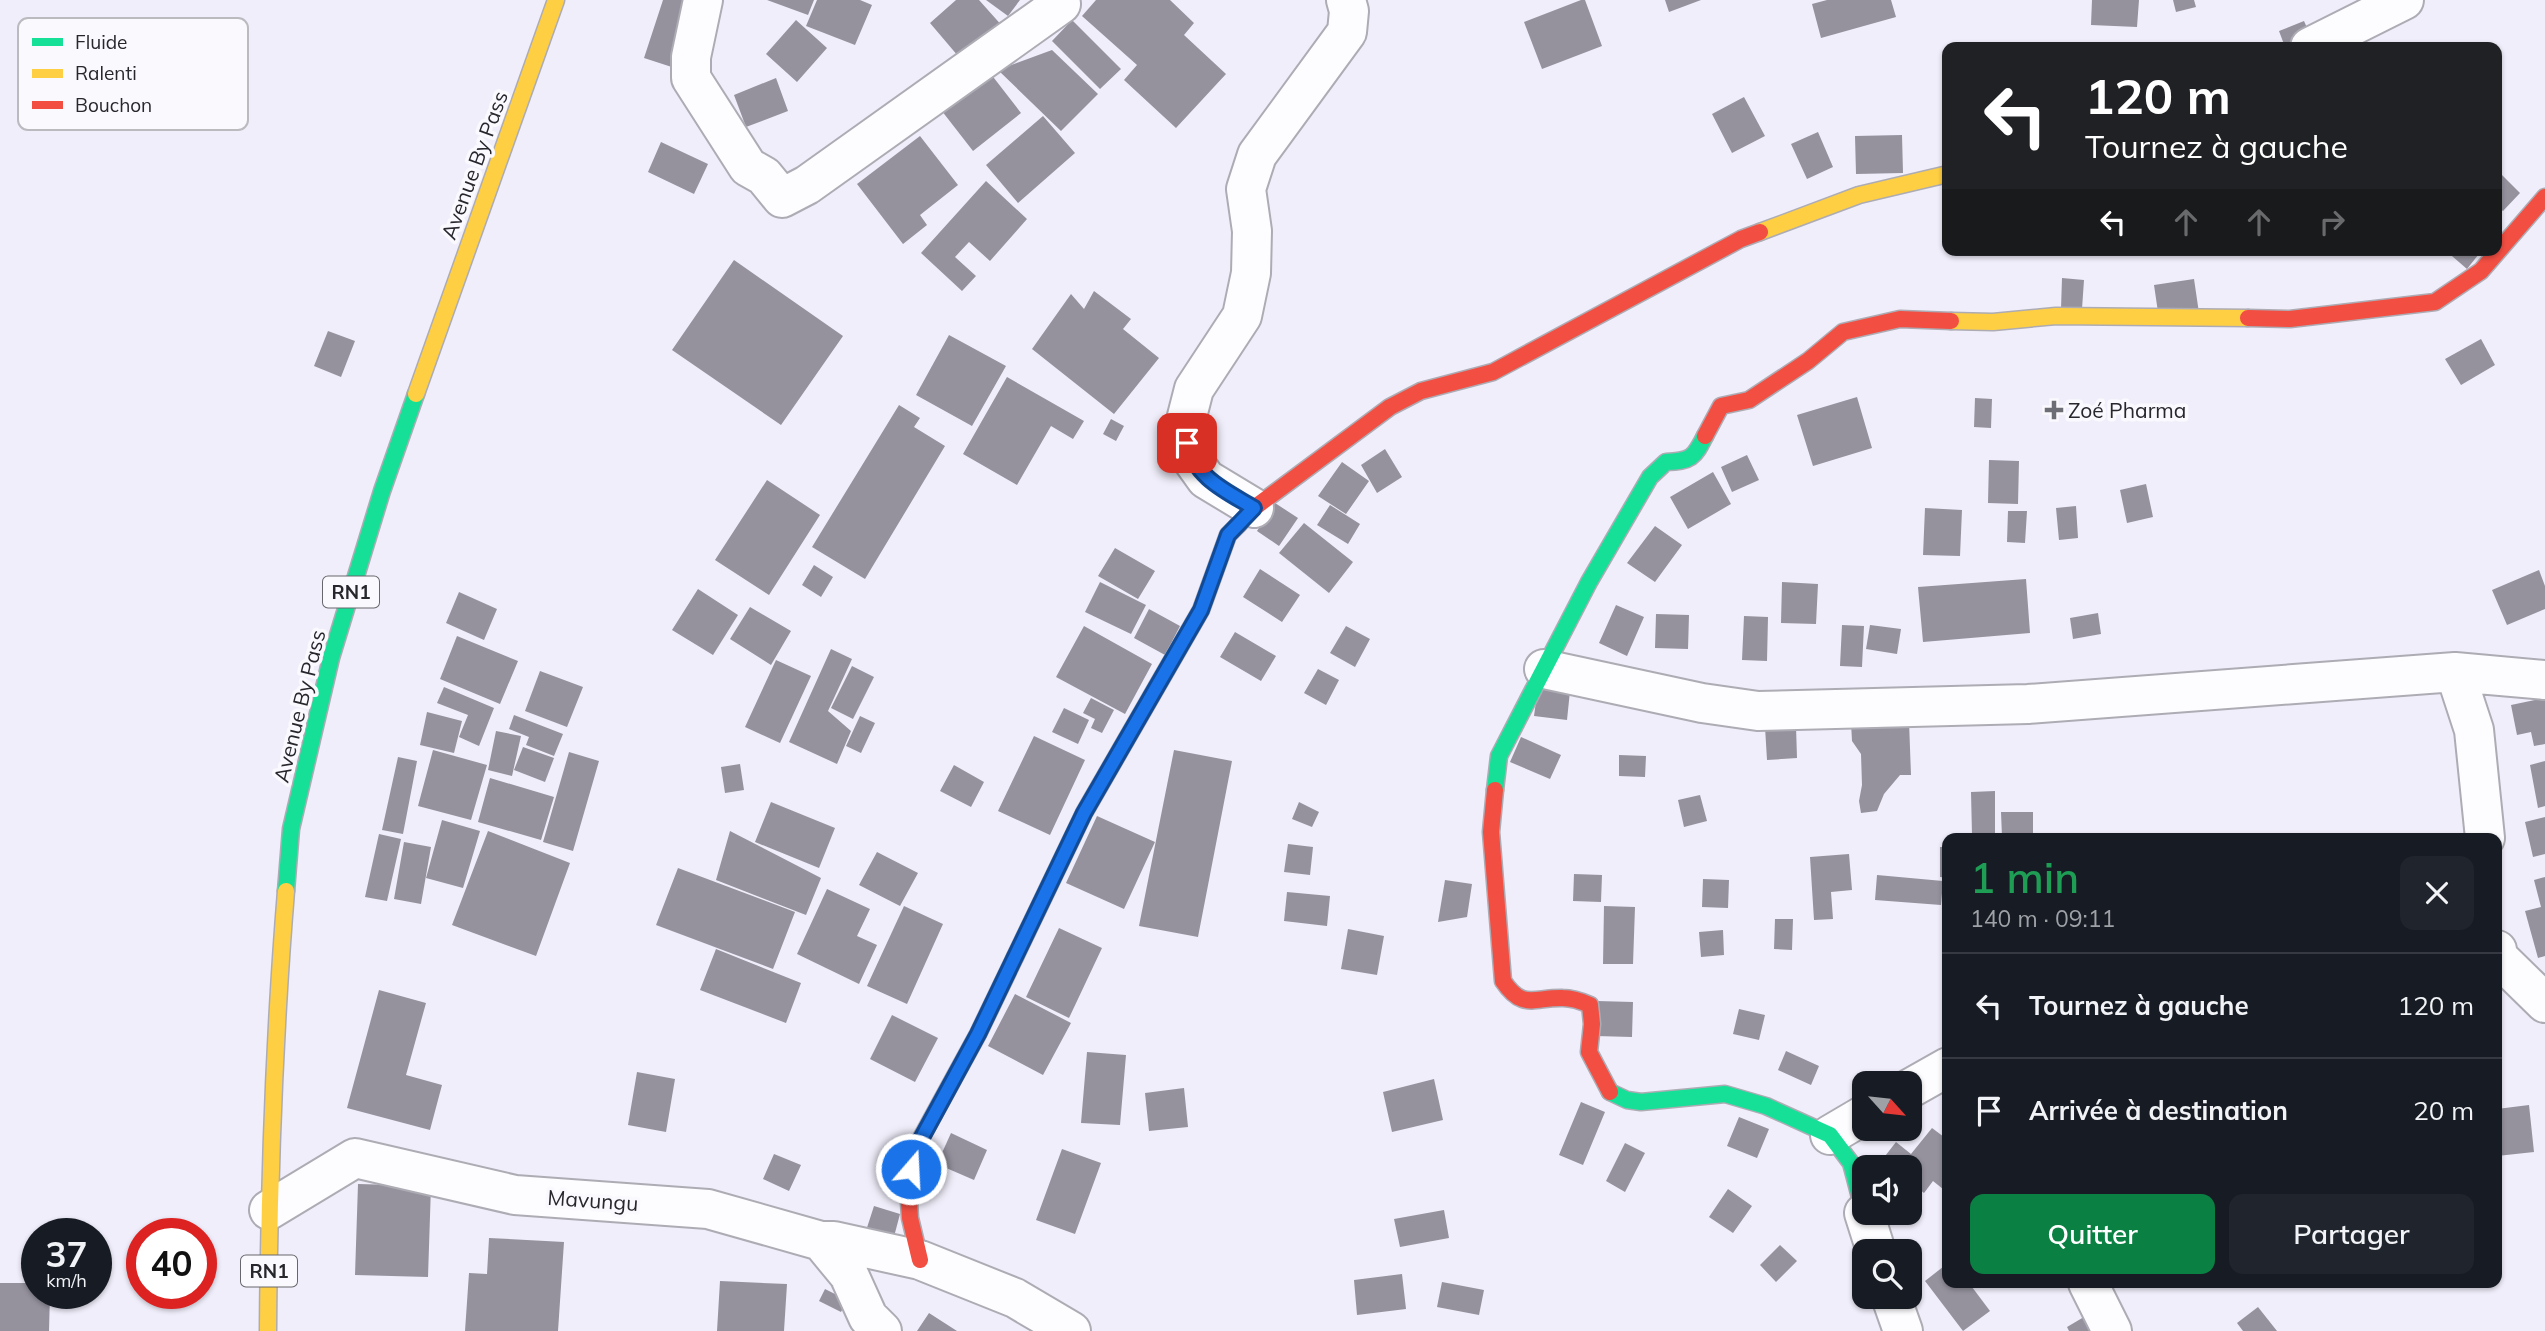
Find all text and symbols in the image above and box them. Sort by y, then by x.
legend [18,18,248,130]
text: Fluide [75,30,127,54]
text: Ralenti [75,61,137,85]
text: 120 m [2085,65,2231,126]
icon: left [1970,70,2061,161]
street label: Avenue By Pass [435,87,513,243]
text: Bouchon [75,93,152,117]
text: Tournez à gauche [2085,126,2348,166]
icon: left [2094,203,2132,241]
icon: ahead [2167,203,2205,241]
icon: ahead [2240,203,2278,241]
icon: right [2313,203,2351,241]
place label: Zoé Pharma [2068,397,2186,423]
marker: Zoé Pharma [2046,402,2062,418]
pin [1157,413,1217,473]
icon: arrive [1168,424,1206,462]
road number: RN1 [323,576,379,608]
street label: Avenue By Pass [267,627,331,785]
text: 1 min [1970,851,2079,904]
button: close [2400,856,2474,930]
text: 140 m · 09:11 [1970,904,2115,933]
icon: left [1970,987,2008,1025]
text: Tournez à gauche [2029,989,2249,1022]
text: 120 m [2398,989,2474,1022]
north arrow [1852,1071,1922,1141]
map controls [1852,1071,1922,1309]
icon: arrive [1970,1092,2008,1130]
text: Arrivée à destination [2029,1094,2288,1127]
text: 20 m [2413,1094,2474,1127]
position arrow [874,1132,948,1206]
button: sound [1852,1155,1922,1225]
street label: Mavungu [547,1184,639,1216]
button: Quitter [1970,1194,2215,1274]
button: Partager [2229,1194,2474,1274]
speed limit sign: 40 [126,1218,217,1309]
text: 37 [45,1232,88,1276]
button: search [1852,1239,1922,1309]
road number: RN1 [241,1256,297,1287]
text: km/h [46,1269,87,1292]

